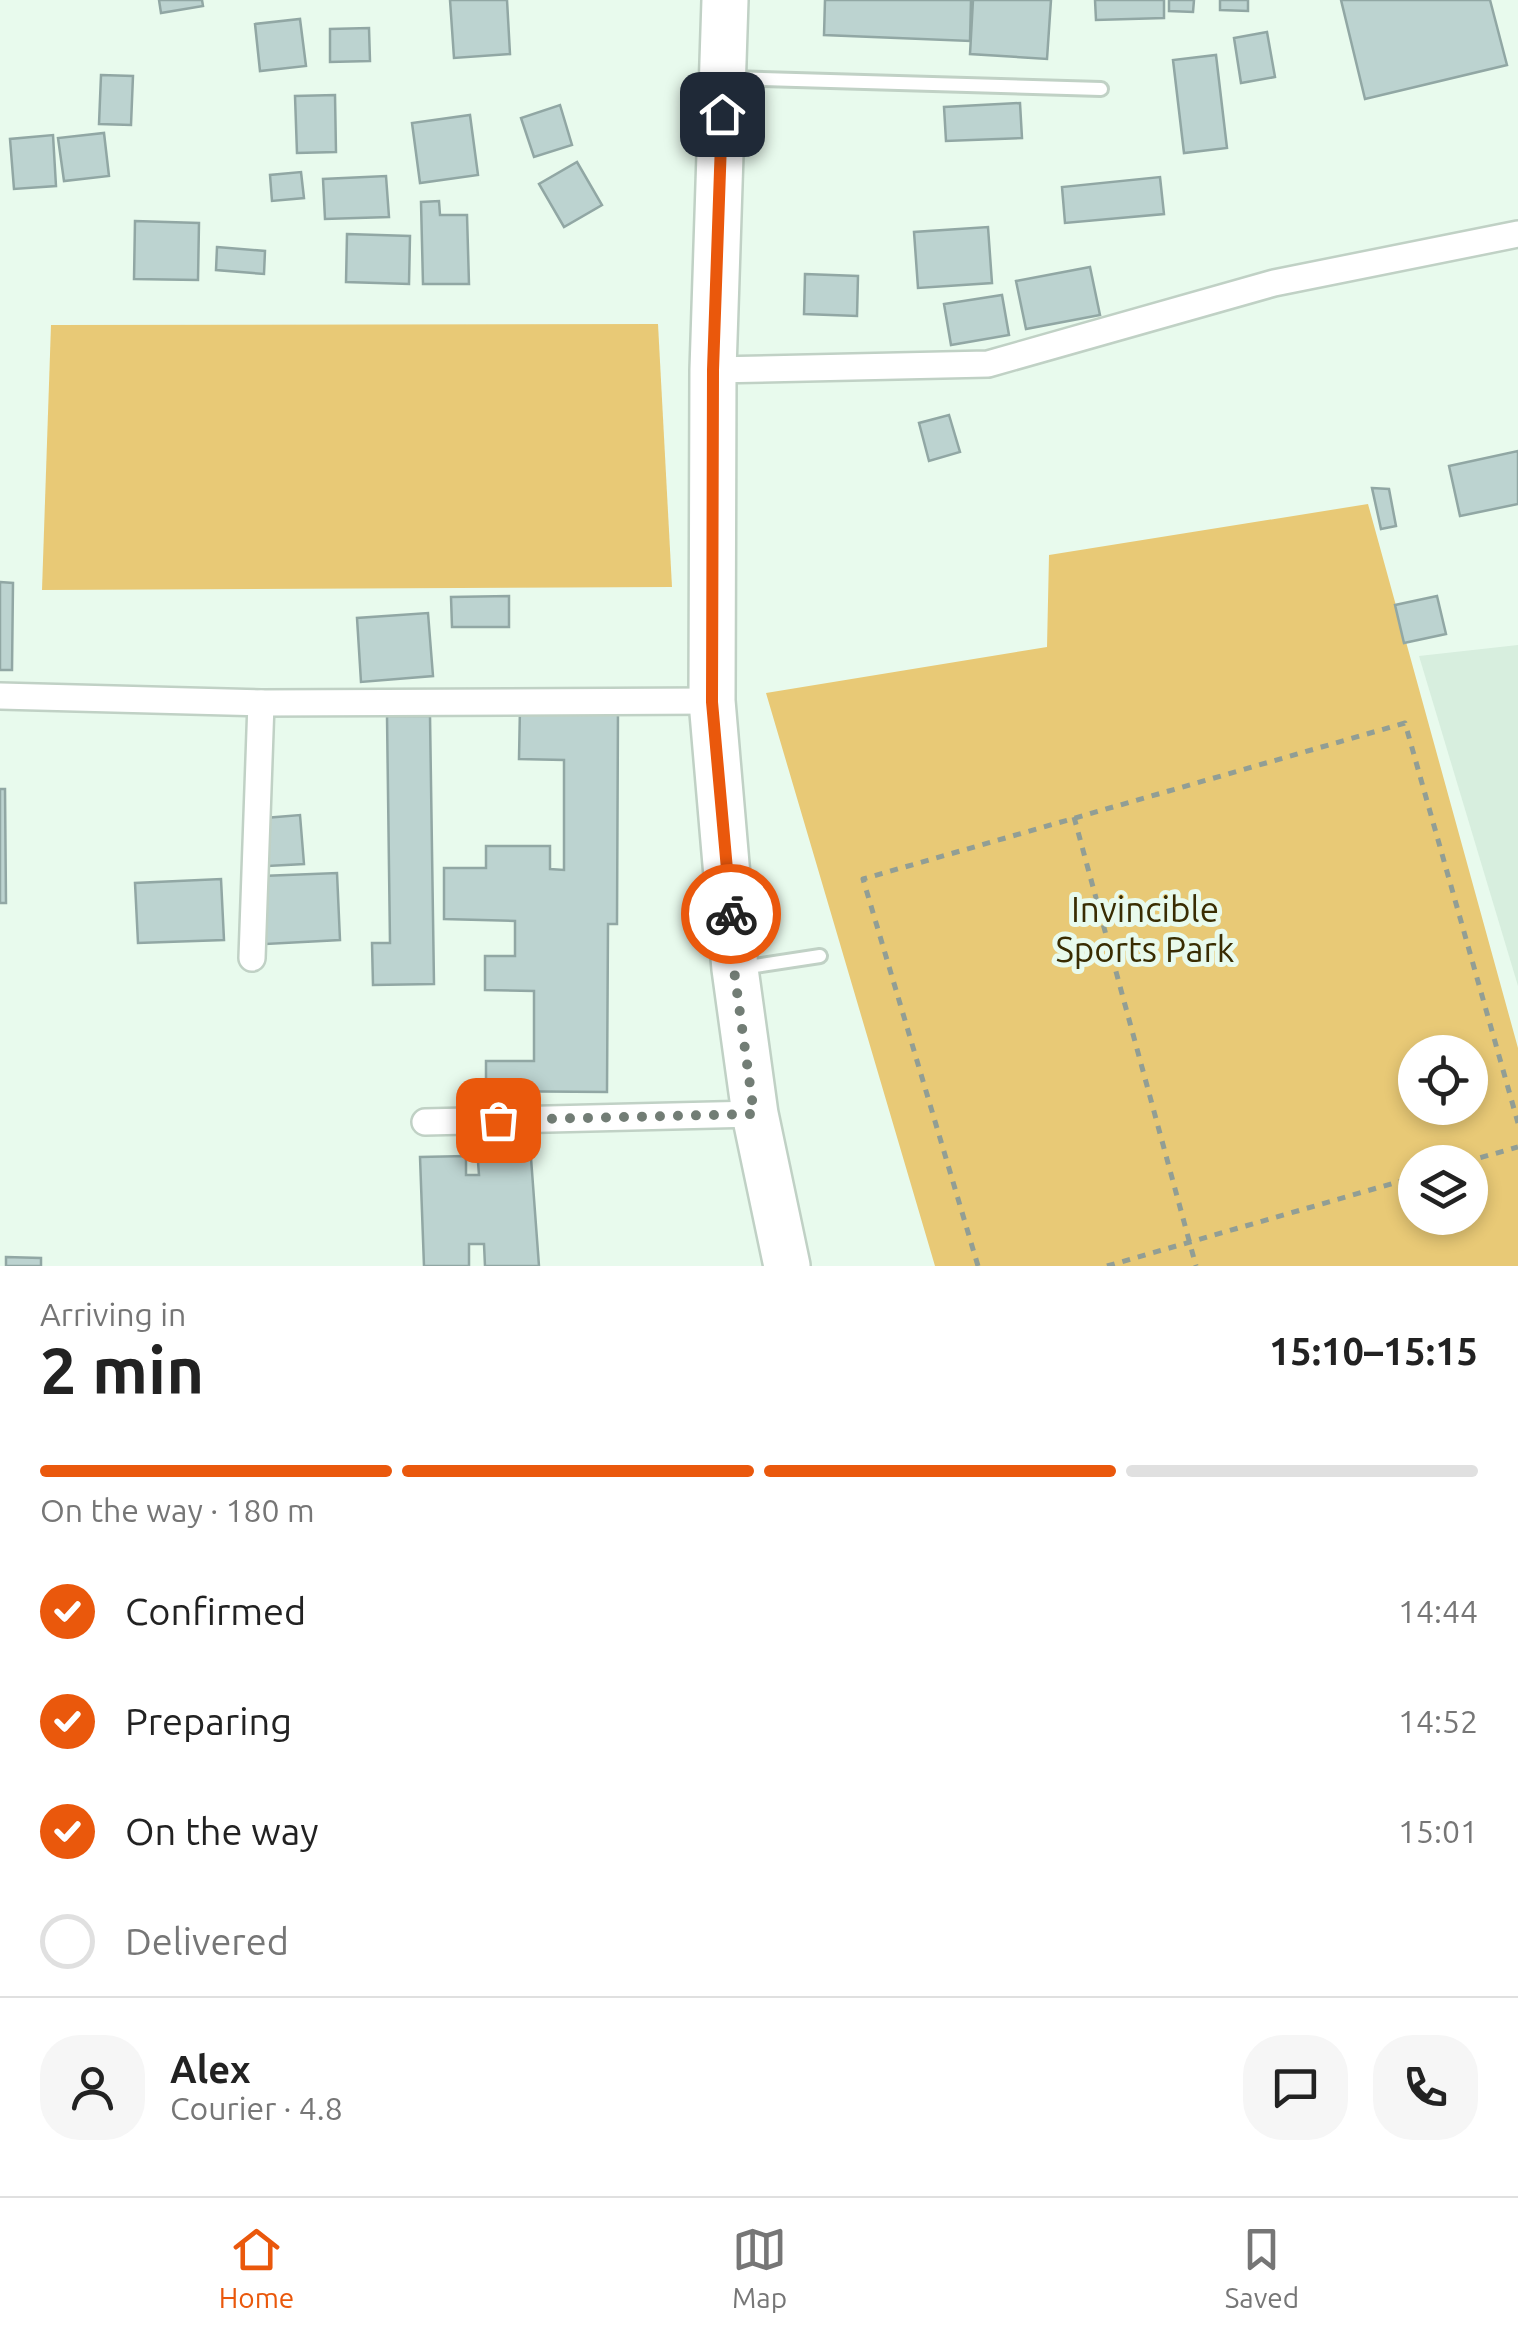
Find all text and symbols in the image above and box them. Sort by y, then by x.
pin [680,72,765,157]
icon: home [695,87,750,142]
courier [681,864,781,964]
icon: bike [704,887,759,942]
park label: Invincible Sports Park [1055,889,1235,969]
map controls [1398,1035,1488,1235]
button: locate [1398,1035,1488,1125]
pin [456,1078,541,1163]
icon: bag [471,1093,526,1148]
button: layers [1398,1145,1488,1235]
text: Arriving in [40,1296,186,1332]
text: 15:10–15:15 [1269,1330,1478,1372]
text: 2 min [40,1333,204,1406]
text: On the way · 180 m [40,1492,315,1528]
icon: check [40,1584,95,1639]
text: Confirmed [125,1590,306,1632]
text: 14:44 [1398,1593,1478,1629]
icon: check [40,1694,95,1749]
text: Preparing [125,1700,292,1742]
text: 14:52 [1398,1703,1478,1739]
icon: check [40,1804,95,1859]
text: On the way [125,1810,318,1852]
text: 15:01 [1398,1813,1478,1849]
text: Delivered [125,1920,289,1962]
button: person [40,2035,145,2140]
button: chat [1243,2035,1348,2140]
button: phone [1373,2035,1478,2140]
text: Alex [170,2048,251,2090]
text: Courier · 4.8 [170,2090,343,2126]
tab: Home [219,2222,294,2313]
tab: Map [732,2222,787,2313]
tab: Saved [1225,2222,1299,2313]

